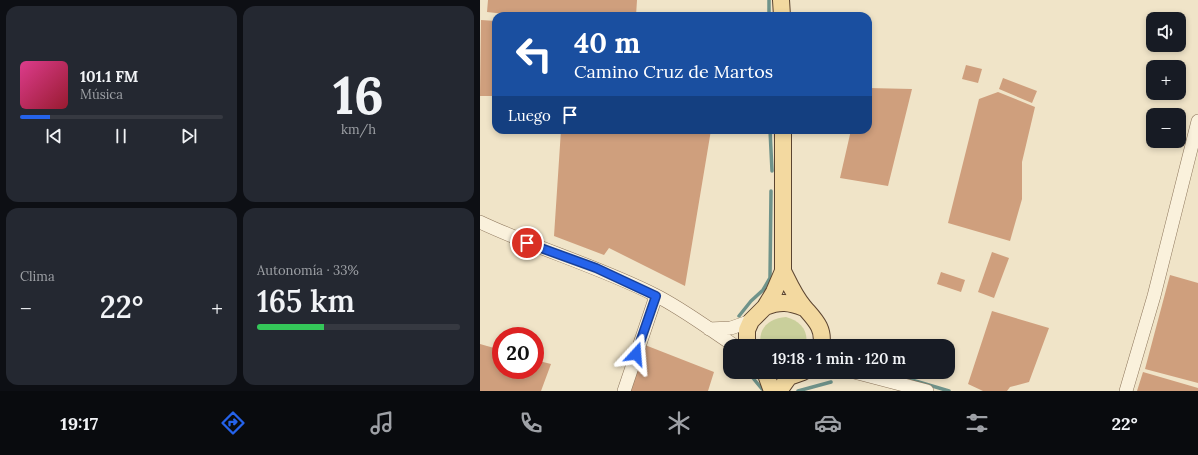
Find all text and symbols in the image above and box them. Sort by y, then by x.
map controls [1146,12,1186,148]
button: sound [1146,12,1186,52]
text: 40 m [574,25,640,61]
icon: left [508,28,560,80]
text: Camino Cruz de Martos [574,60,773,83]
button: + [1146,60,1186,100]
text: 16 [333,62,384,128]
text: 101.1 FM [80,67,138,86]
text: Música [80,86,123,103]
icon: arrive [559,104,581,126]
text: Luego [508,106,551,125]
button: − [1146,108,1186,148]
text: km/h [341,121,376,138]
icon: previous [43,125,65,147]
icon: pause [110,125,132,147]
icon: next [178,125,200,147]
pin [510,226,544,260]
icon: arrive [516,232,538,254]
text: Autonomía · 33% [257,262,359,279]
text: Clima [20,268,55,285]
text: 165 km [257,282,355,320]
text: 22° [100,288,143,326]
text: − [20,294,32,322]
text: + [211,294,223,322]
speed limit sign: 20 [492,327,544,379]
position arrow [615,333,657,375]
text: 19:18 · 1 min · 120 m [772,349,906,368]
icon: directions [219,409,247,437]
icon: music [368,409,396,437]
icon: phone [517,409,545,437]
icon: climate [665,409,693,437]
icon: car [814,409,842,437]
icon: filters [963,409,991,437]
text: 19:17 [60,412,98,435]
text: 22° [1111,412,1138,435]

